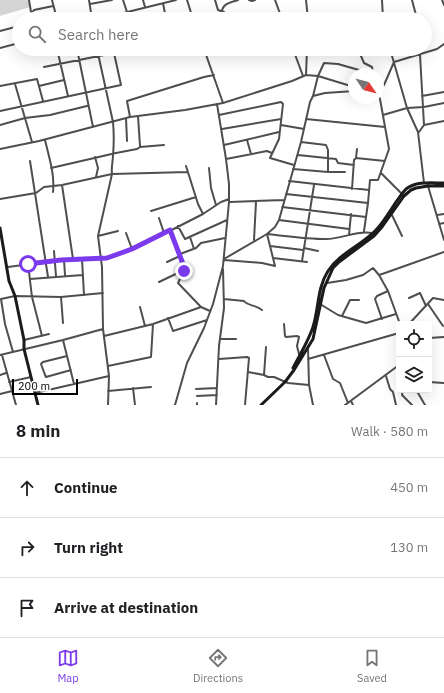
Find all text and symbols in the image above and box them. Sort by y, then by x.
search box [12,12,432,56]
icon: search [26,23,48,45]
text: Search here [58,25,138,44]
north arrow [348,68,384,104]
route start [19,255,37,273]
route end [175,262,193,280]
map controls [396,321,432,393]
button: locate [396,321,432,357]
button: layers [396,357,432,393]
scale bar [12,377,78,396]
text: 200 m [18,379,50,393]
text: 8 min [16,420,60,442]
text: Walk · 580 m [351,423,428,440]
icon: ahead [16,477,38,499]
text: Continue [54,478,118,497]
text: 450 m [390,479,428,496]
icon: right [16,537,38,559]
text: Turn right [54,538,123,557]
text: 130 m [390,539,428,556]
icon: arrive [16,597,38,619]
text: Arrive at destination [54,598,198,617]
tab: Map [57,647,79,685]
tab: Directions [193,647,243,685]
tab: Saved [357,647,387,685]

